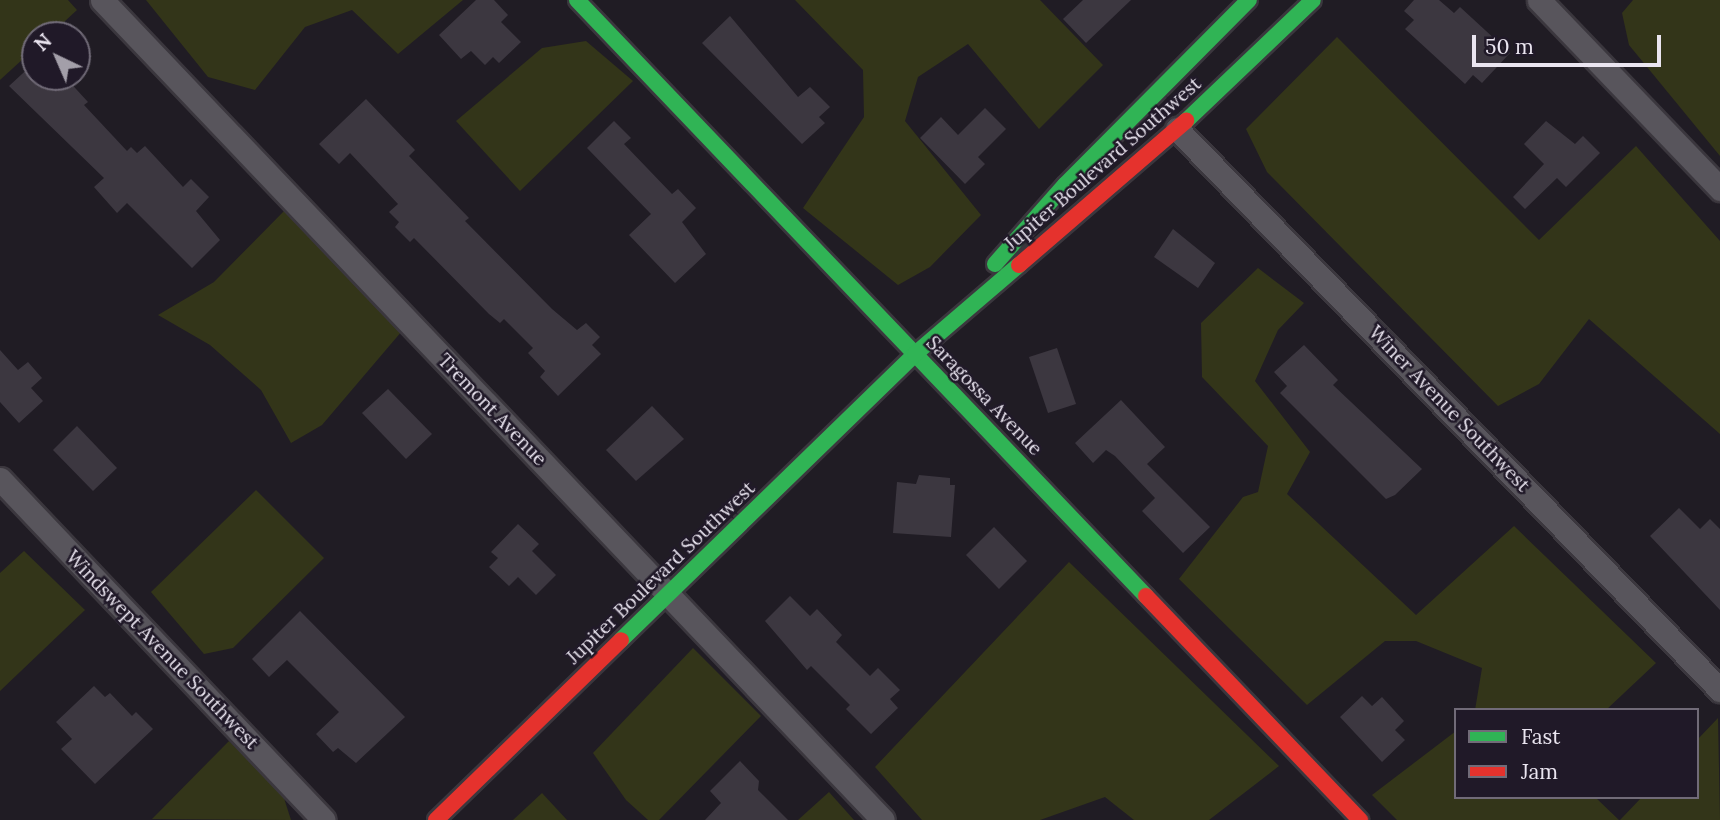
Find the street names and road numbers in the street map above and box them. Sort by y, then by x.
street label: Jupiter Boulevard Southwest [1000,72,1206,256]
street label: Winer Avenue Southwest [1364,321,1534,497]
street label: Saragossa Avenue [921,332,1047,460]
street label: Tremont Avenue [433,349,551,471]
street label: Jupiter Boulevard Southwest [562,477,760,669]
street label: Windswept Avenue Southwest [61,546,263,754]

